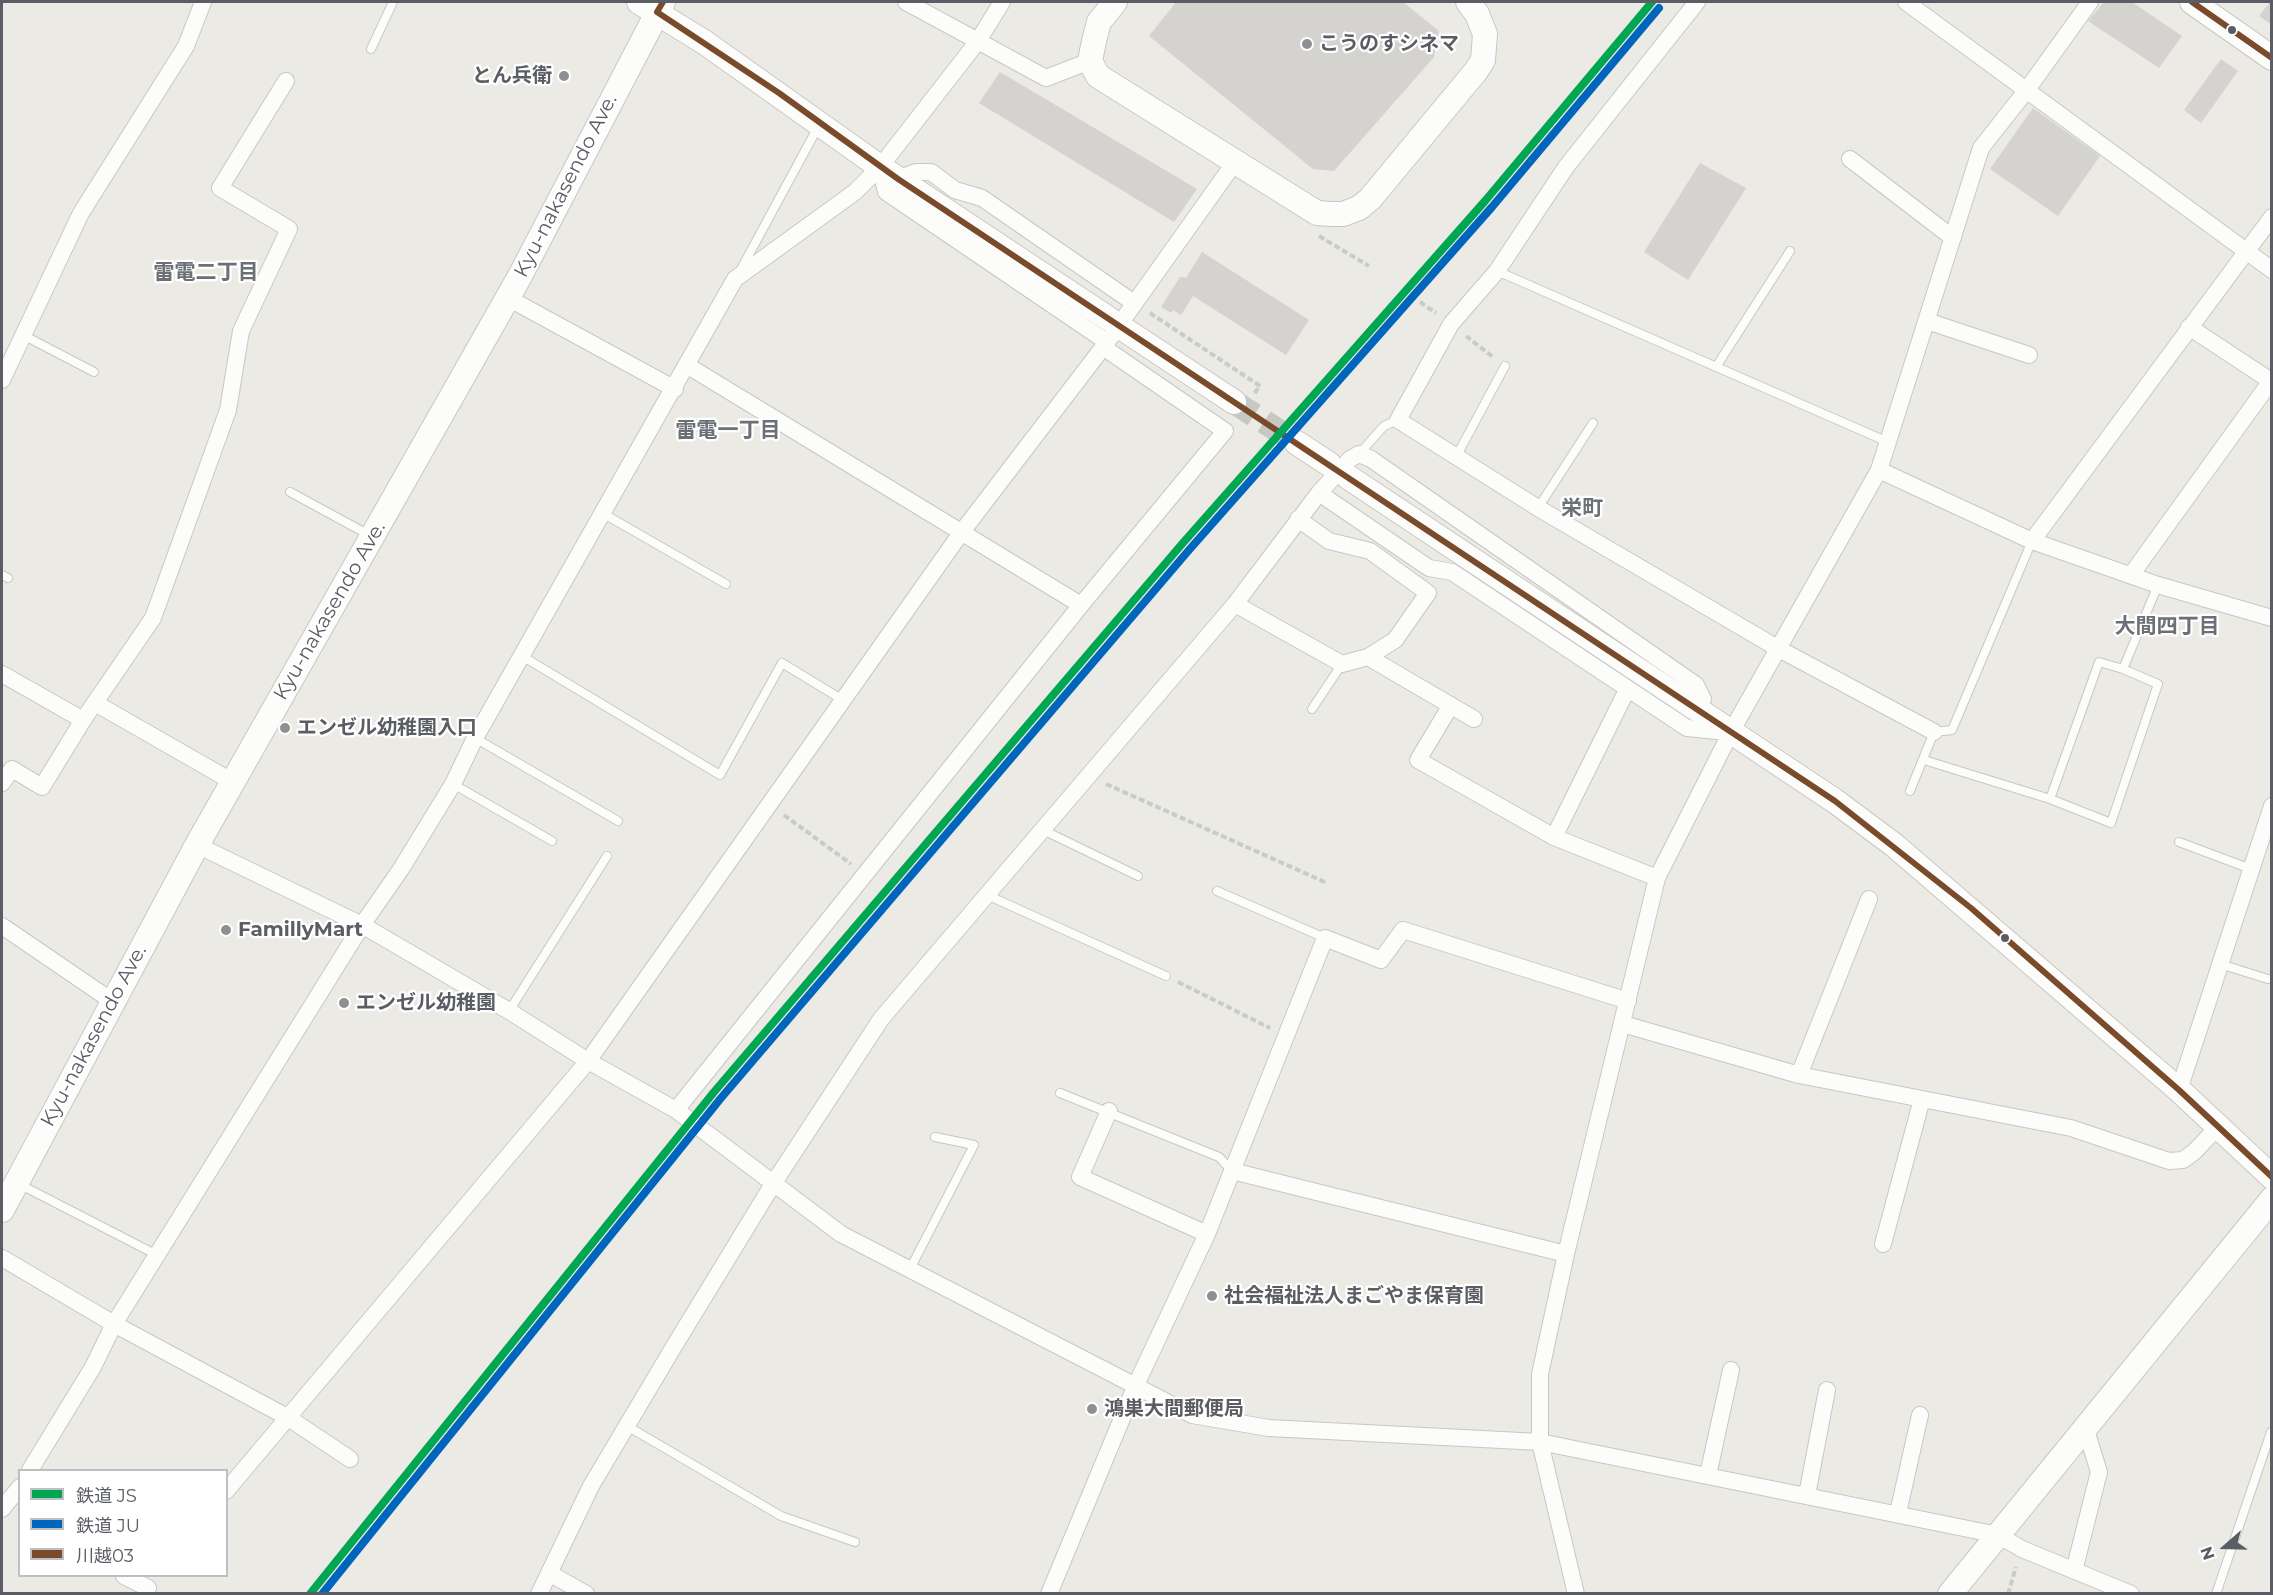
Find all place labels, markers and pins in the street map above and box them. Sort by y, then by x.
unlabelled marker [2226,24,2238,36]
place label: こうのすシネマ [1319,32,1459,56]
marker: こうのすシネマ [1300,37,1314,51]
place label: とん兵衛 [472,64,552,88]
marker: とん兵衛 [557,69,571,83]
place label: エンゼル幼稚園入口 [297,716,477,740]
marker: エンゼル幼稚園入口 [278,721,292,735]
place label: FamillyMart [238,918,363,942]
marker: FamillyMart [219,923,233,937]
unlabelled marker [1999,932,2011,944]
place label: エンゼル幼稚園 [356,991,496,1015]
marker: エンゼル幼稚園 [337,996,351,1010]
place label: 社会福祉法人まごやま保育園 [1224,1284,1484,1308]
marker: 社会福祉法人まごやま保育園 [1205,1289,1219,1303]
place label: 鴻巣大間郵便局 [1104,1397,1244,1421]
marker: 鴻巣大間郵便局 [1085,1402,1099,1416]

